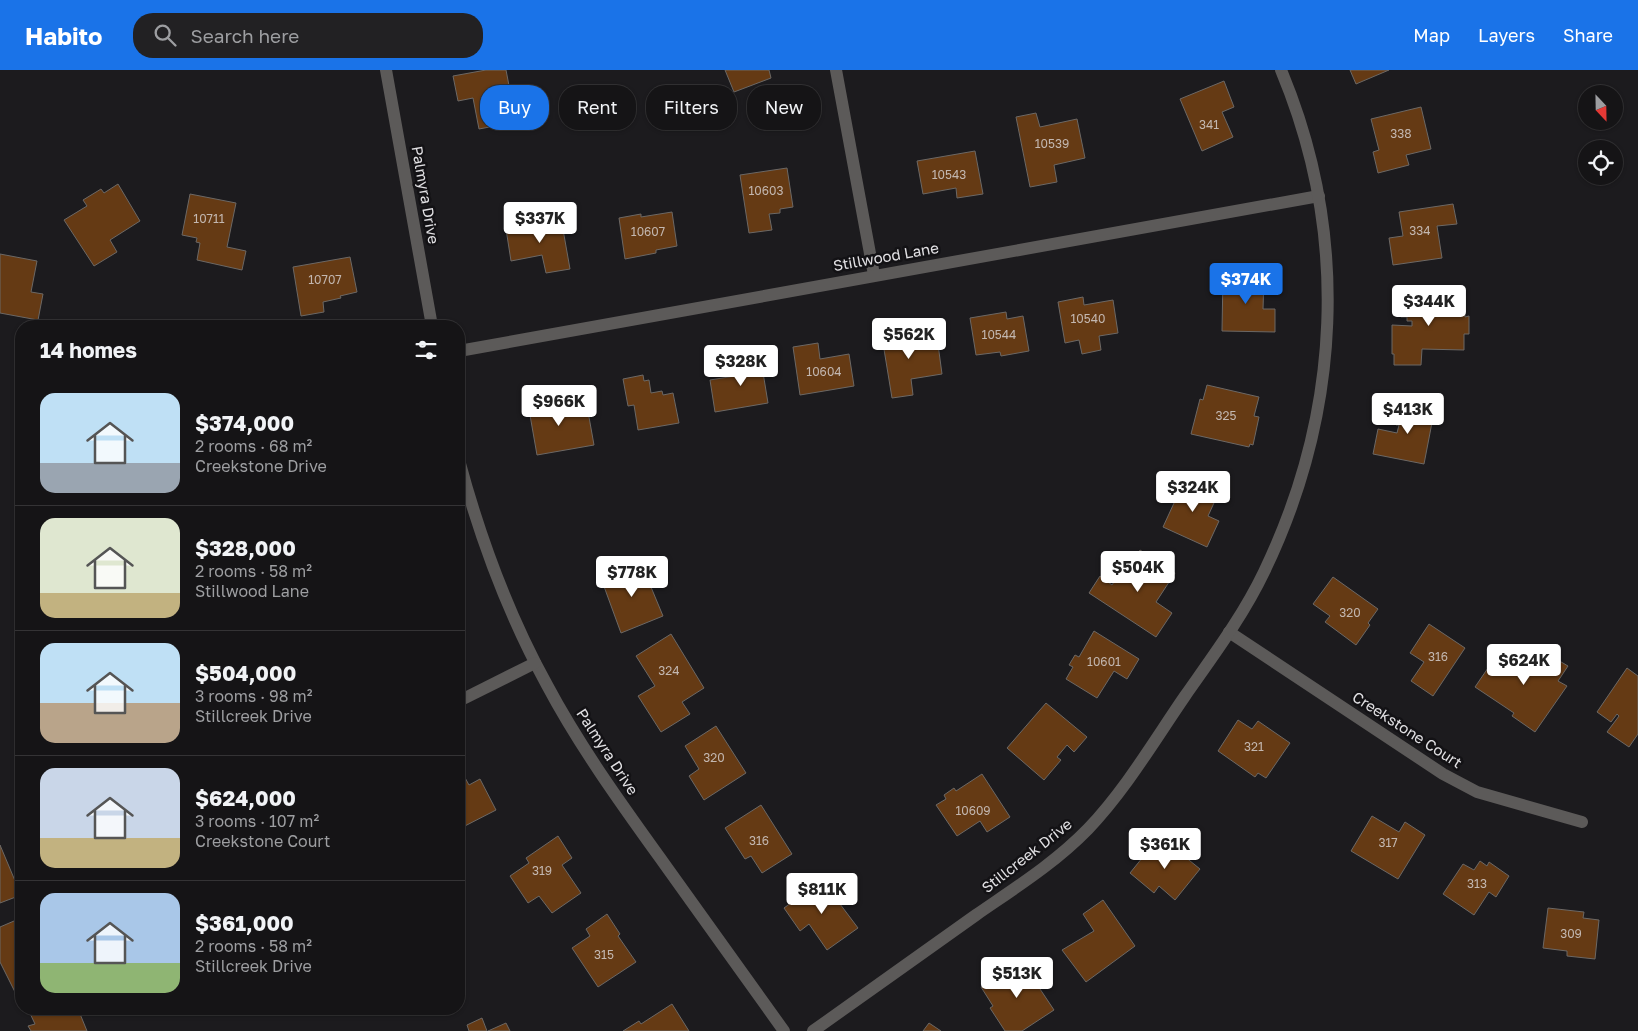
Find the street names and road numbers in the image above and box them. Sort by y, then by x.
street label: Palmyra Drive [408,144,444,246]
street label: Stillwood Lane [832,238,940,274]
street label: Creekstone Court [1349,687,1466,771]
street label: Palmyra Drive [573,705,643,798]
street label: Stillcreek Drive [978,814,1075,896]

